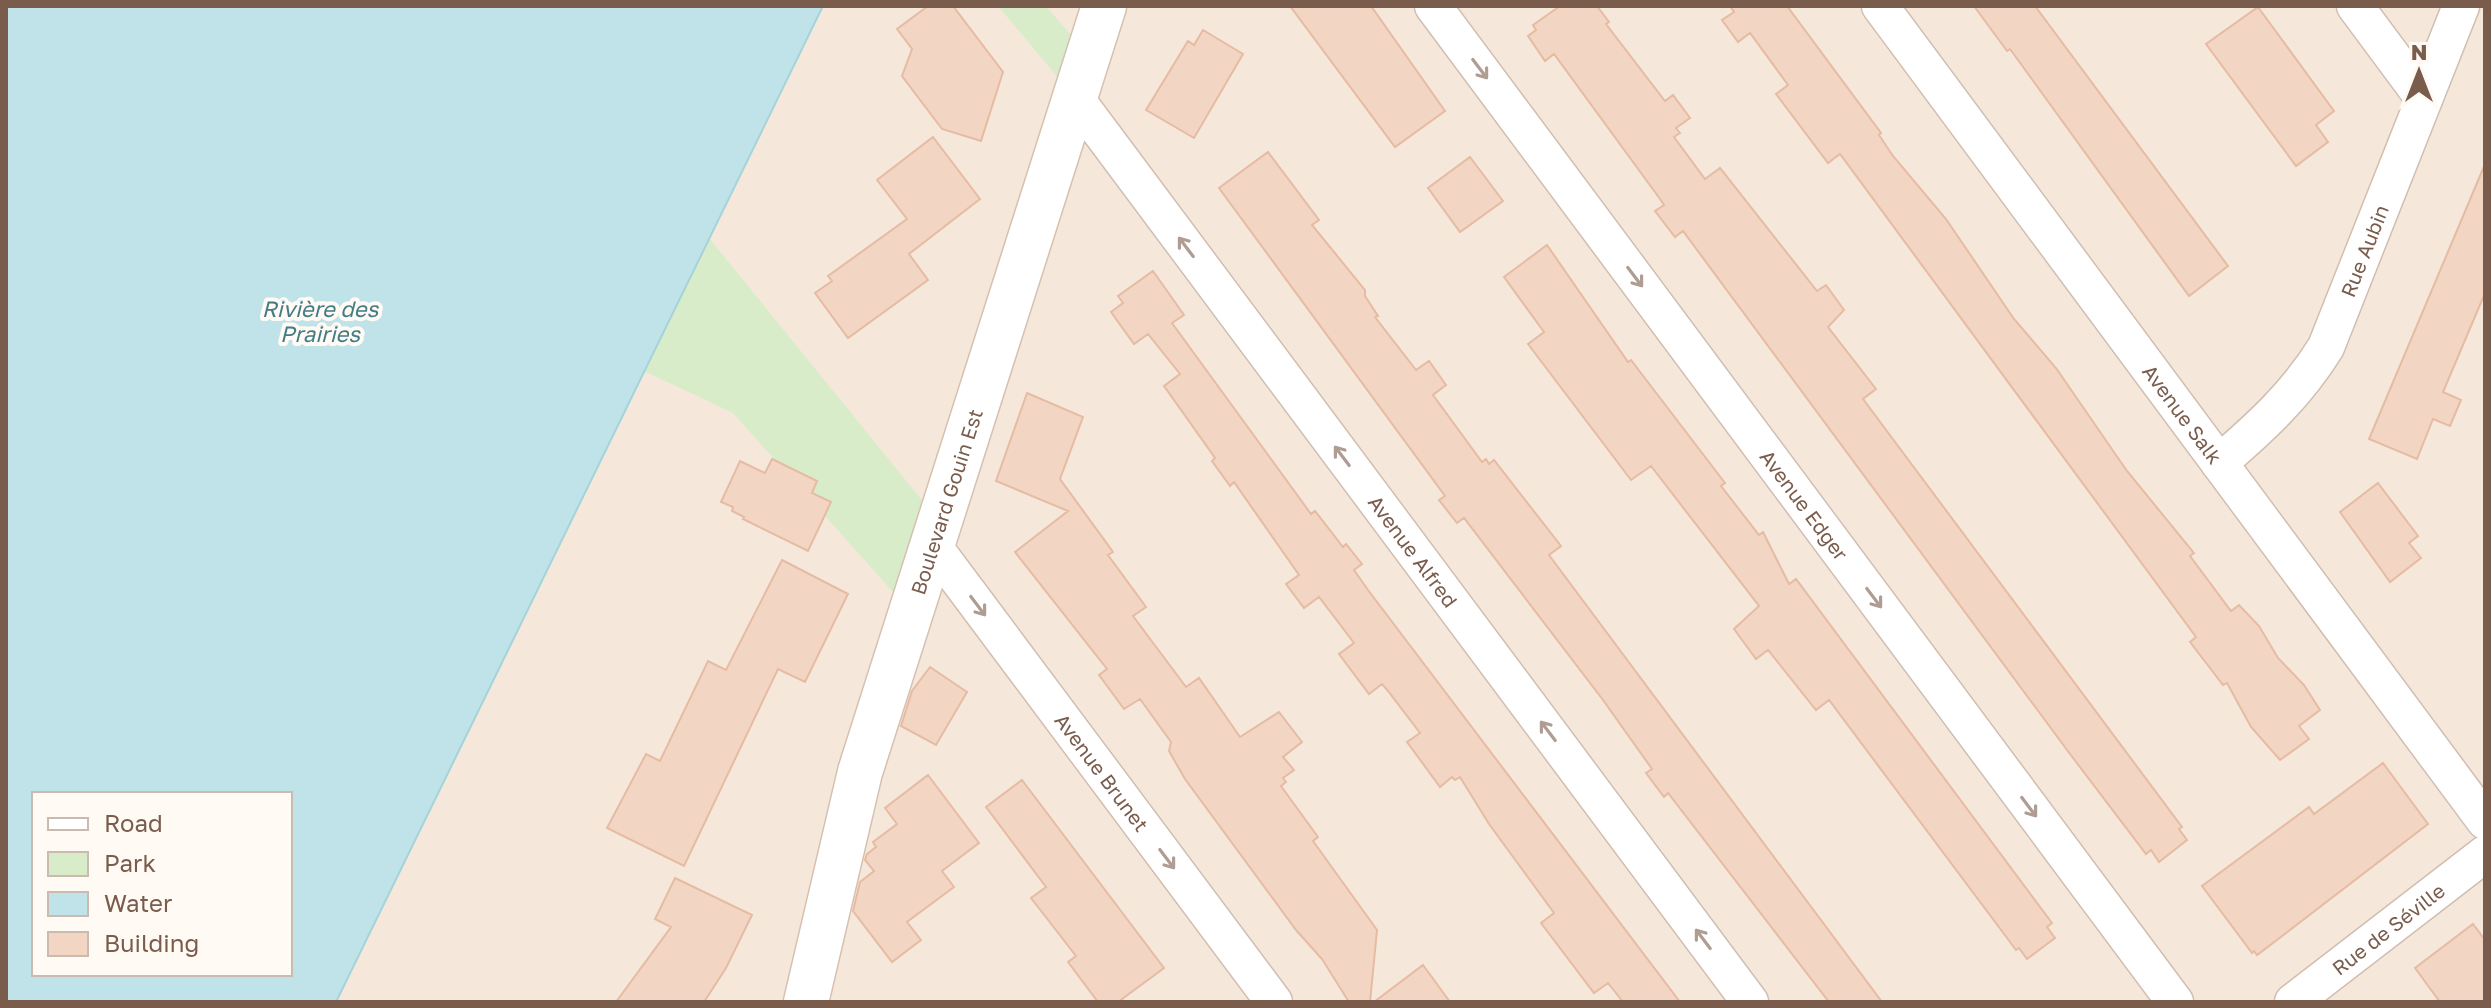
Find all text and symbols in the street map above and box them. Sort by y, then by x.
north arrow [2379,32,2459,112]
text: N [2411,38,2427,65]
one-way arrow [1472,57,1488,79]
street label: Rue Aubin [2335,201,2393,300]
one-way arrow [1178,237,1195,258]
one-way arrow [1627,266,1644,287]
water label: Rivière des Prairies [262,295,380,347]
street label: Avenue Salk [2138,360,2227,468]
street label: Boulevard Gouin Est [905,406,987,597]
one-way arrow [1334,445,1350,467]
street label: Avenue Edger [1756,445,1854,565]
street label: Avenue Alfred [1364,490,1463,612]
one-way arrow [1865,587,1882,608]
one-way arrow [969,595,986,616]
street label: Avenue Brunet [1050,708,1154,836]
one-way arrow [1539,721,1556,742]
legend [32,792,292,976]
one-way arrow [2021,795,2038,817]
text: Road [104,808,163,837]
text: Park [104,848,156,877]
one-way arrow [1158,848,1175,869]
street label: Rue de Séville [2327,878,2449,980]
text: Water [104,888,172,917]
text: Building [104,928,199,957]
one-way arrow [1695,929,1712,951]

